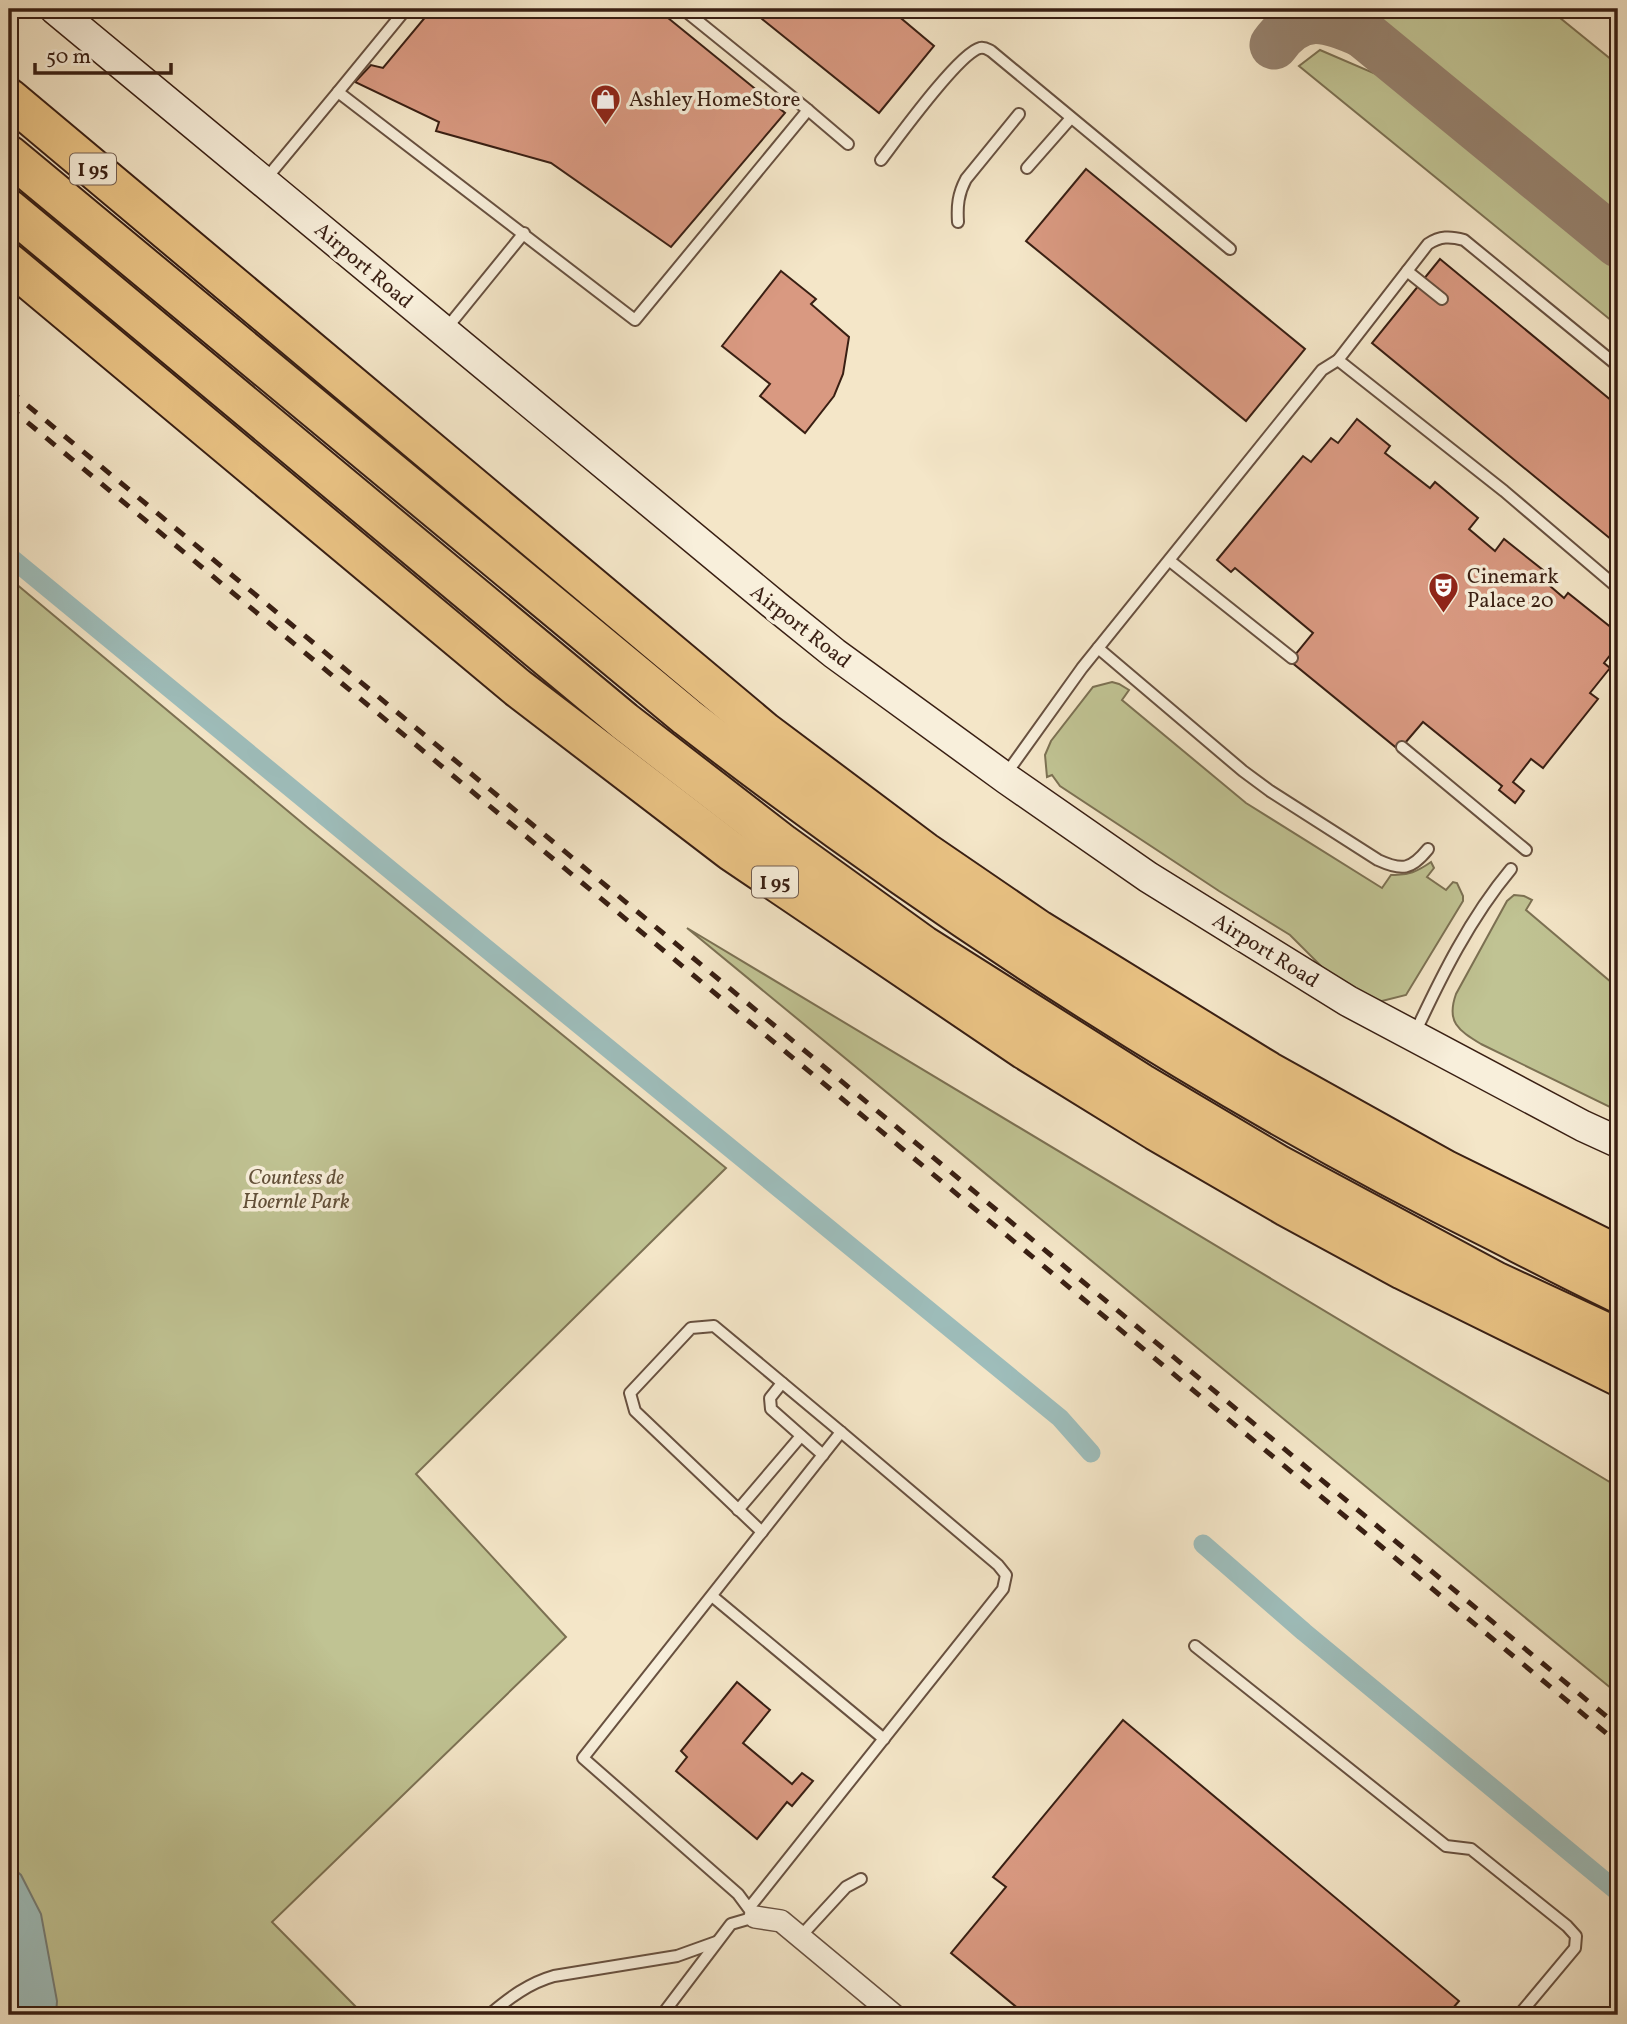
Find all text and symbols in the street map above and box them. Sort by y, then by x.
scale bar [35,32,172,76]
text: 50 m [46,43,91,72]
shop icon: Ashley HomeStore [589,82,623,126]
place label: Ashley HomeStore [629,86,800,115]
road number: I 95 [70,154,116,184]
street label: Airport Road [307,216,419,316]
place label: Cinemark Palace 20 [1467,563,1559,616]
theatre icon: Cinemark Palace 20 [1427,571,1461,615]
street label: Airport Road [744,579,857,676]
road number: I 95 [752,866,798,898]
street label: Airport Road [1206,907,1324,996]
park label: Countess de Hoernle Park [242,1164,350,1217]

